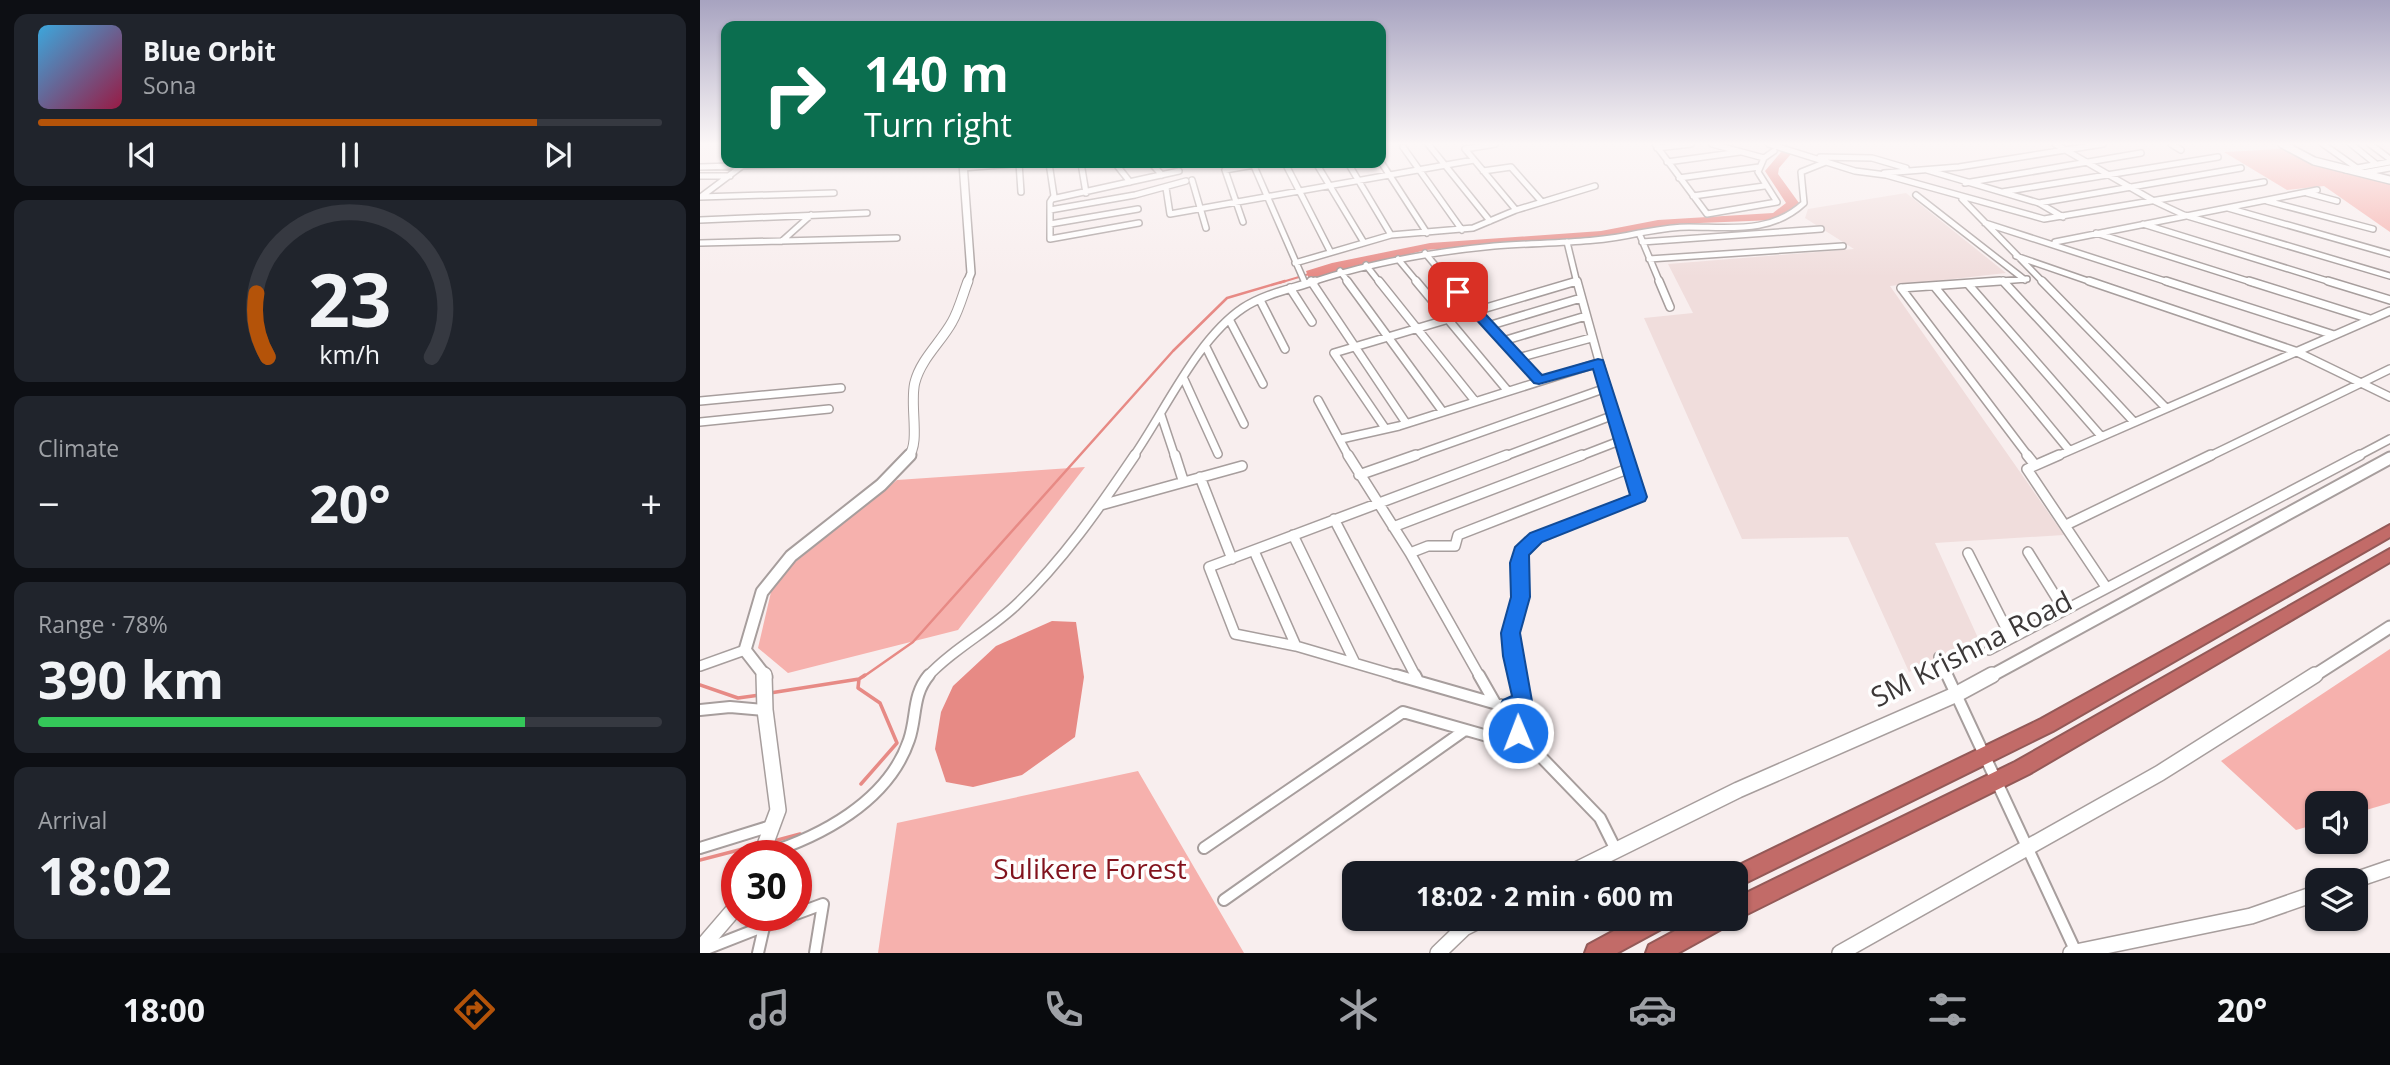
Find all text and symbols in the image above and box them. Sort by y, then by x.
text: Blue Orbit [143,33,276,69]
text: 140 m [864,40,1009,106]
icon: right [749,49,840,140]
text: Sona [143,69,196,101]
text: Turn right [864,103,1012,146]
icon: previous [123,136,161,174]
icon: pause [331,136,369,174]
icon: next [539,136,577,174]
text: 23 [308,249,392,348]
pin [1428,262,1488,322]
icon: arrive [1439,273,1477,311]
text: km/h [320,337,380,371]
text: Climate [38,432,119,464]
text: 20° [309,467,391,538]
text: − [38,477,60,529]
text: + [640,477,662,529]
street label: SM Krishna Road [1864,581,2078,715]
text: Range · 78% [38,608,168,640]
text: 390 km [38,643,224,714]
position arrow [1481,696,1555,770]
map controls [2305,791,2368,931]
button: sound [2305,791,2368,854]
text: Arrival [38,804,107,836]
text: 18:02 [38,839,172,910]
speed limit sign: 30 [721,840,812,931]
park label: Sulikere Forest [993,849,1187,887]
button: layers [2305,868,2368,931]
text: 18:02 · 2 min · 600 m [1416,878,1674,914]
icon: directions [450,985,499,1034]
icon: music [745,985,794,1034]
icon: phone [1039,985,1088,1034]
icon: climate [1334,985,1383,1034]
icon: car [1628,985,1677,1034]
icon: filters [1923,985,1972,1034]
text: 18:00 [123,988,205,1031]
text: 20° [2217,988,2267,1031]

